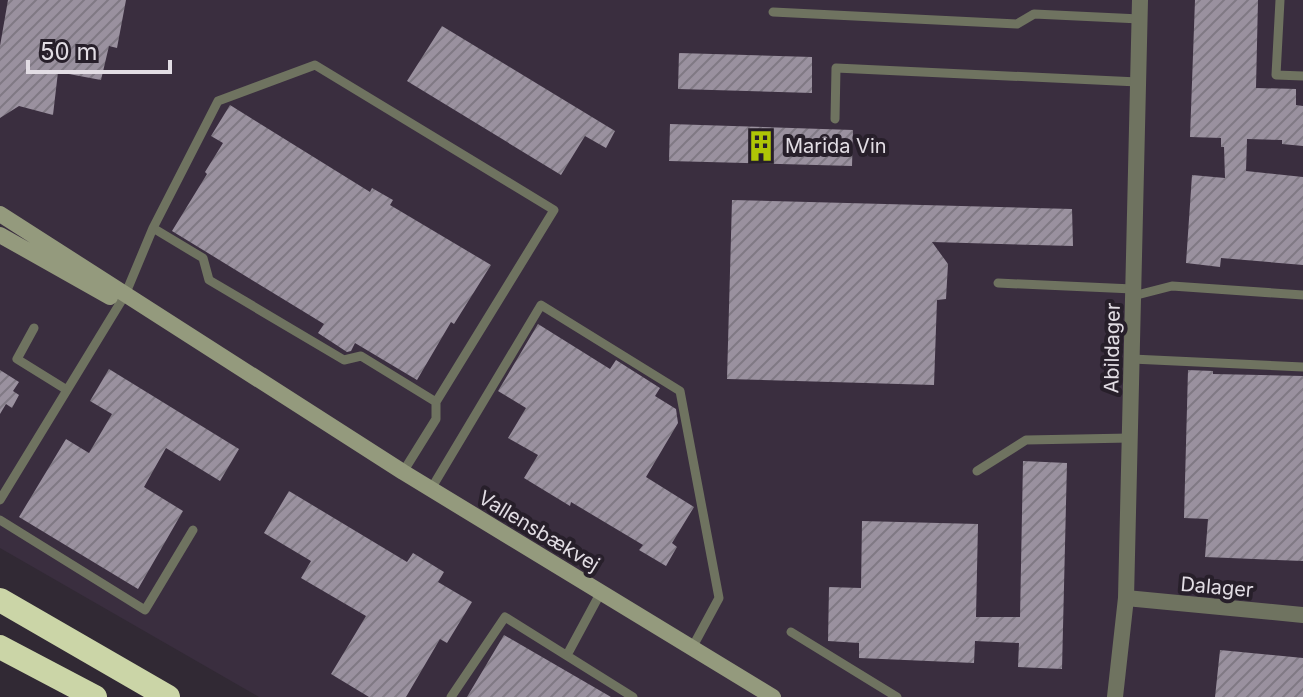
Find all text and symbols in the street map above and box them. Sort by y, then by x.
scale bar [28,24,170,74]
text: 50 m [40,37,98,66]
building icon: Marida Vin [744,129,778,163]
place label: Marida Vin [785,134,887,158]
street label: Abildager [1099,302,1125,394]
street label: Vallensbækvej [474,485,604,577]
street label: Dalager [1179,572,1255,602]

